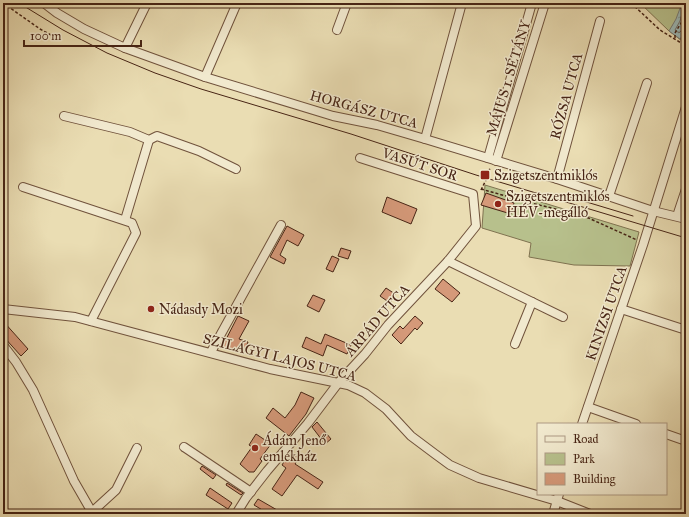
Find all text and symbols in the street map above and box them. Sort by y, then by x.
street label: MÁJUS 1. SÉTÁNY [481,17,535,138]
scale bar [24,22,141,48]
text: 100 m [30,29,61,43]
street label: RÓZSA UTCA [545,50,586,141]
street label: HORGÁSZ UTCA [308,85,421,132]
street label: VASÚT SOR [379,142,461,185]
place label: Szigetszentmiklós [494,167,598,184]
marker: Szigetszentmiklós [479,169,491,181]
place label: Szigetszentmiklós HÉV-megálló [506,188,610,221]
marker: Szigetszentmiklós HÉV-megálló [493,199,503,209]
street label: KINIZSI UTCA [582,263,631,363]
street label: ÁRPÁD UTCA [339,279,414,361]
place label: Nádasdy Mozi [159,301,243,318]
marker: Nádasdy Mozi [146,304,156,314]
street label: SZILÁGYI LAJOS UTCA [201,328,359,386]
legend [537,423,667,495]
place label: Ádám Jenő emlékház [262,430,327,465]
text: Road [573,432,599,446]
marker: Ádám Jenő emlékház [250,443,260,453]
text: Park [573,452,595,466]
text: Building [573,472,616,487]

